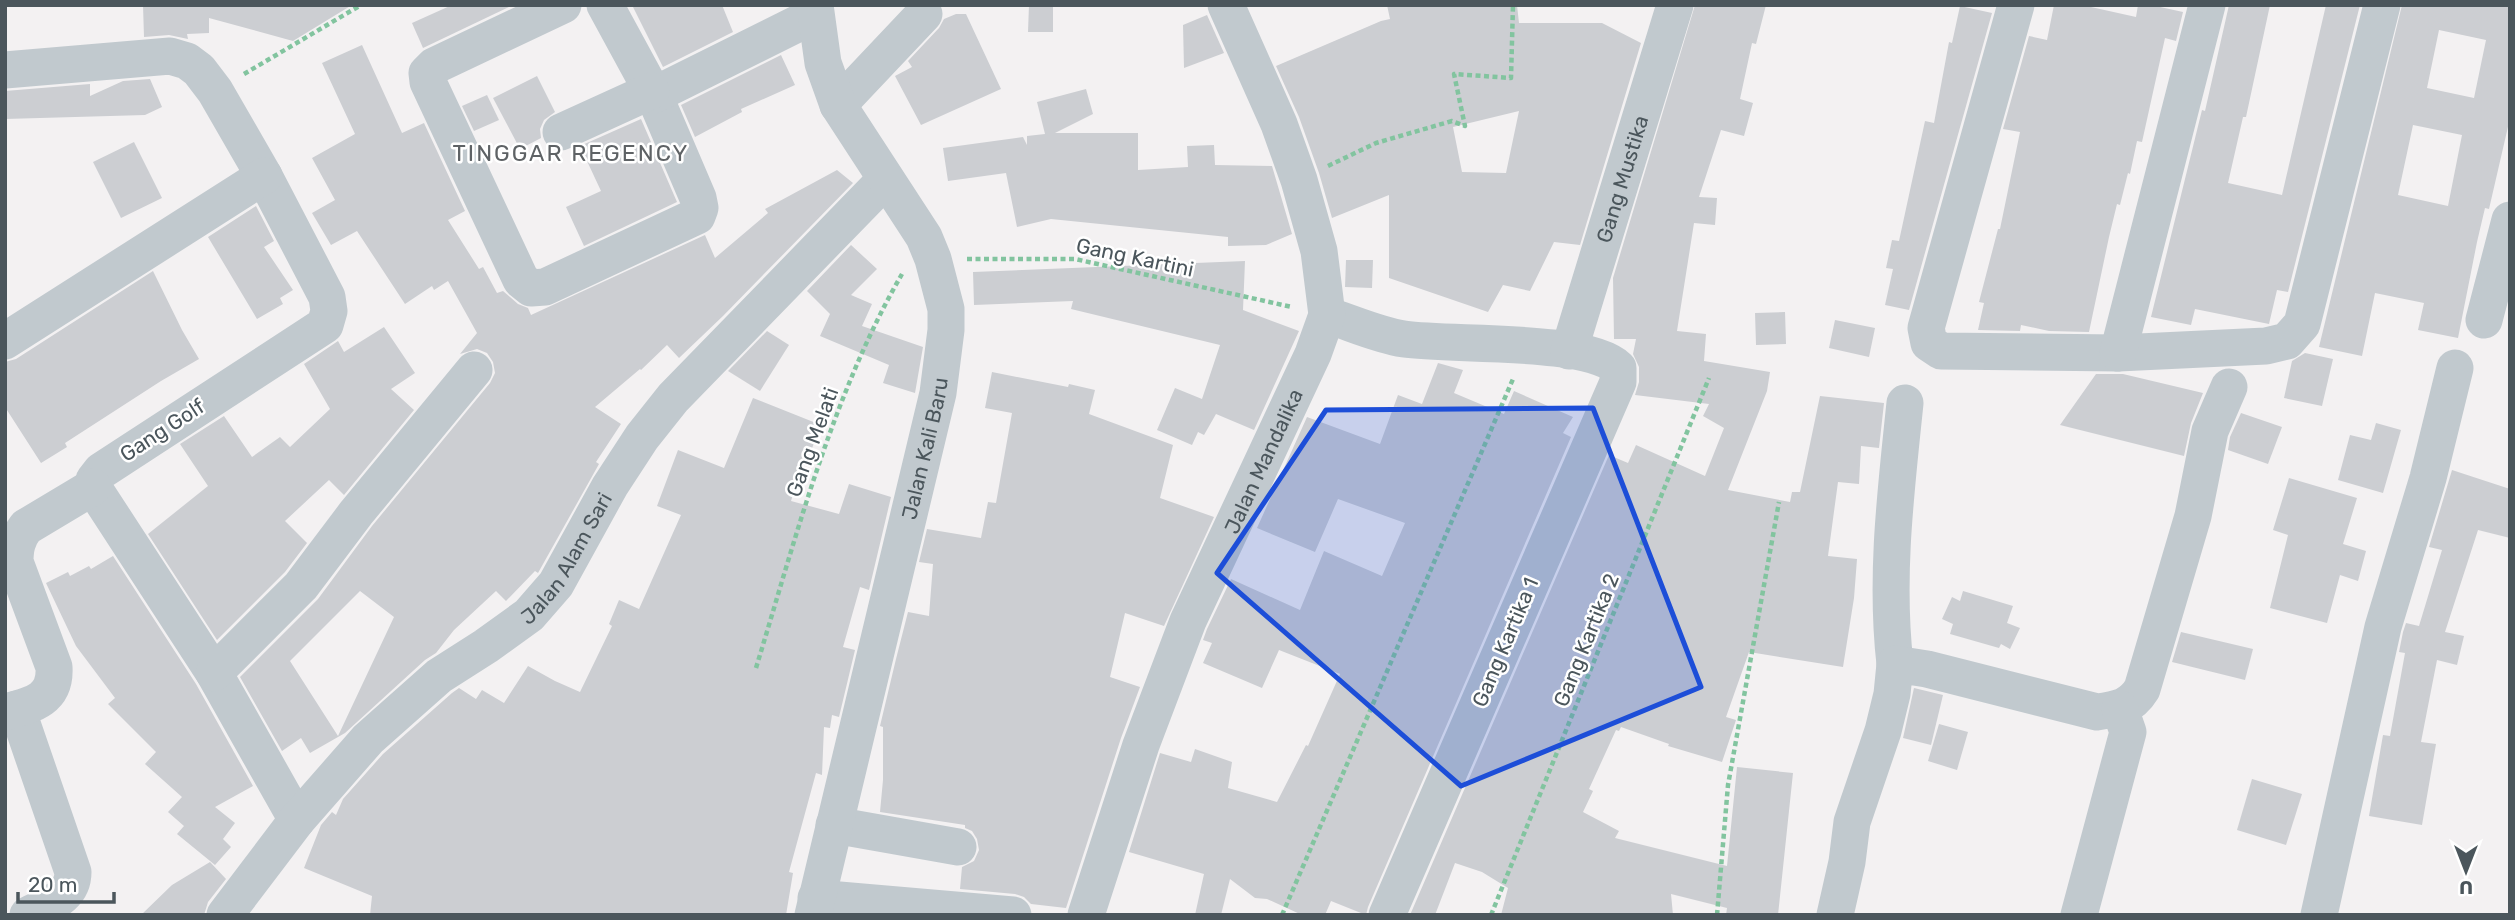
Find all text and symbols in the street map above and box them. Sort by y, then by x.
street label: Gang Mustika [1590,112,1653,246]
district label: TINGGAR REGENCY [453,139,689,167]
street label: Gang Kartini [1074,232,1196,282]
street label: Jalan Kali Baru [896,376,952,522]
street label: Gang Melati [781,384,843,500]
street label: Jalan Mandalika [1218,385,1308,537]
street label: Gang Golf [115,393,209,467]
street label: Jalan Alam Sari [516,488,617,629]
street label: Gang Kartika 2 [1548,570,1624,710]
street label: Gang Kartika 1 [1467,574,1543,710]
north arrow [2431,836,2501,906]
scale bar [18,860,114,904]
text: 20 m [28,872,77,897]
text: U [2459,876,2473,899]

